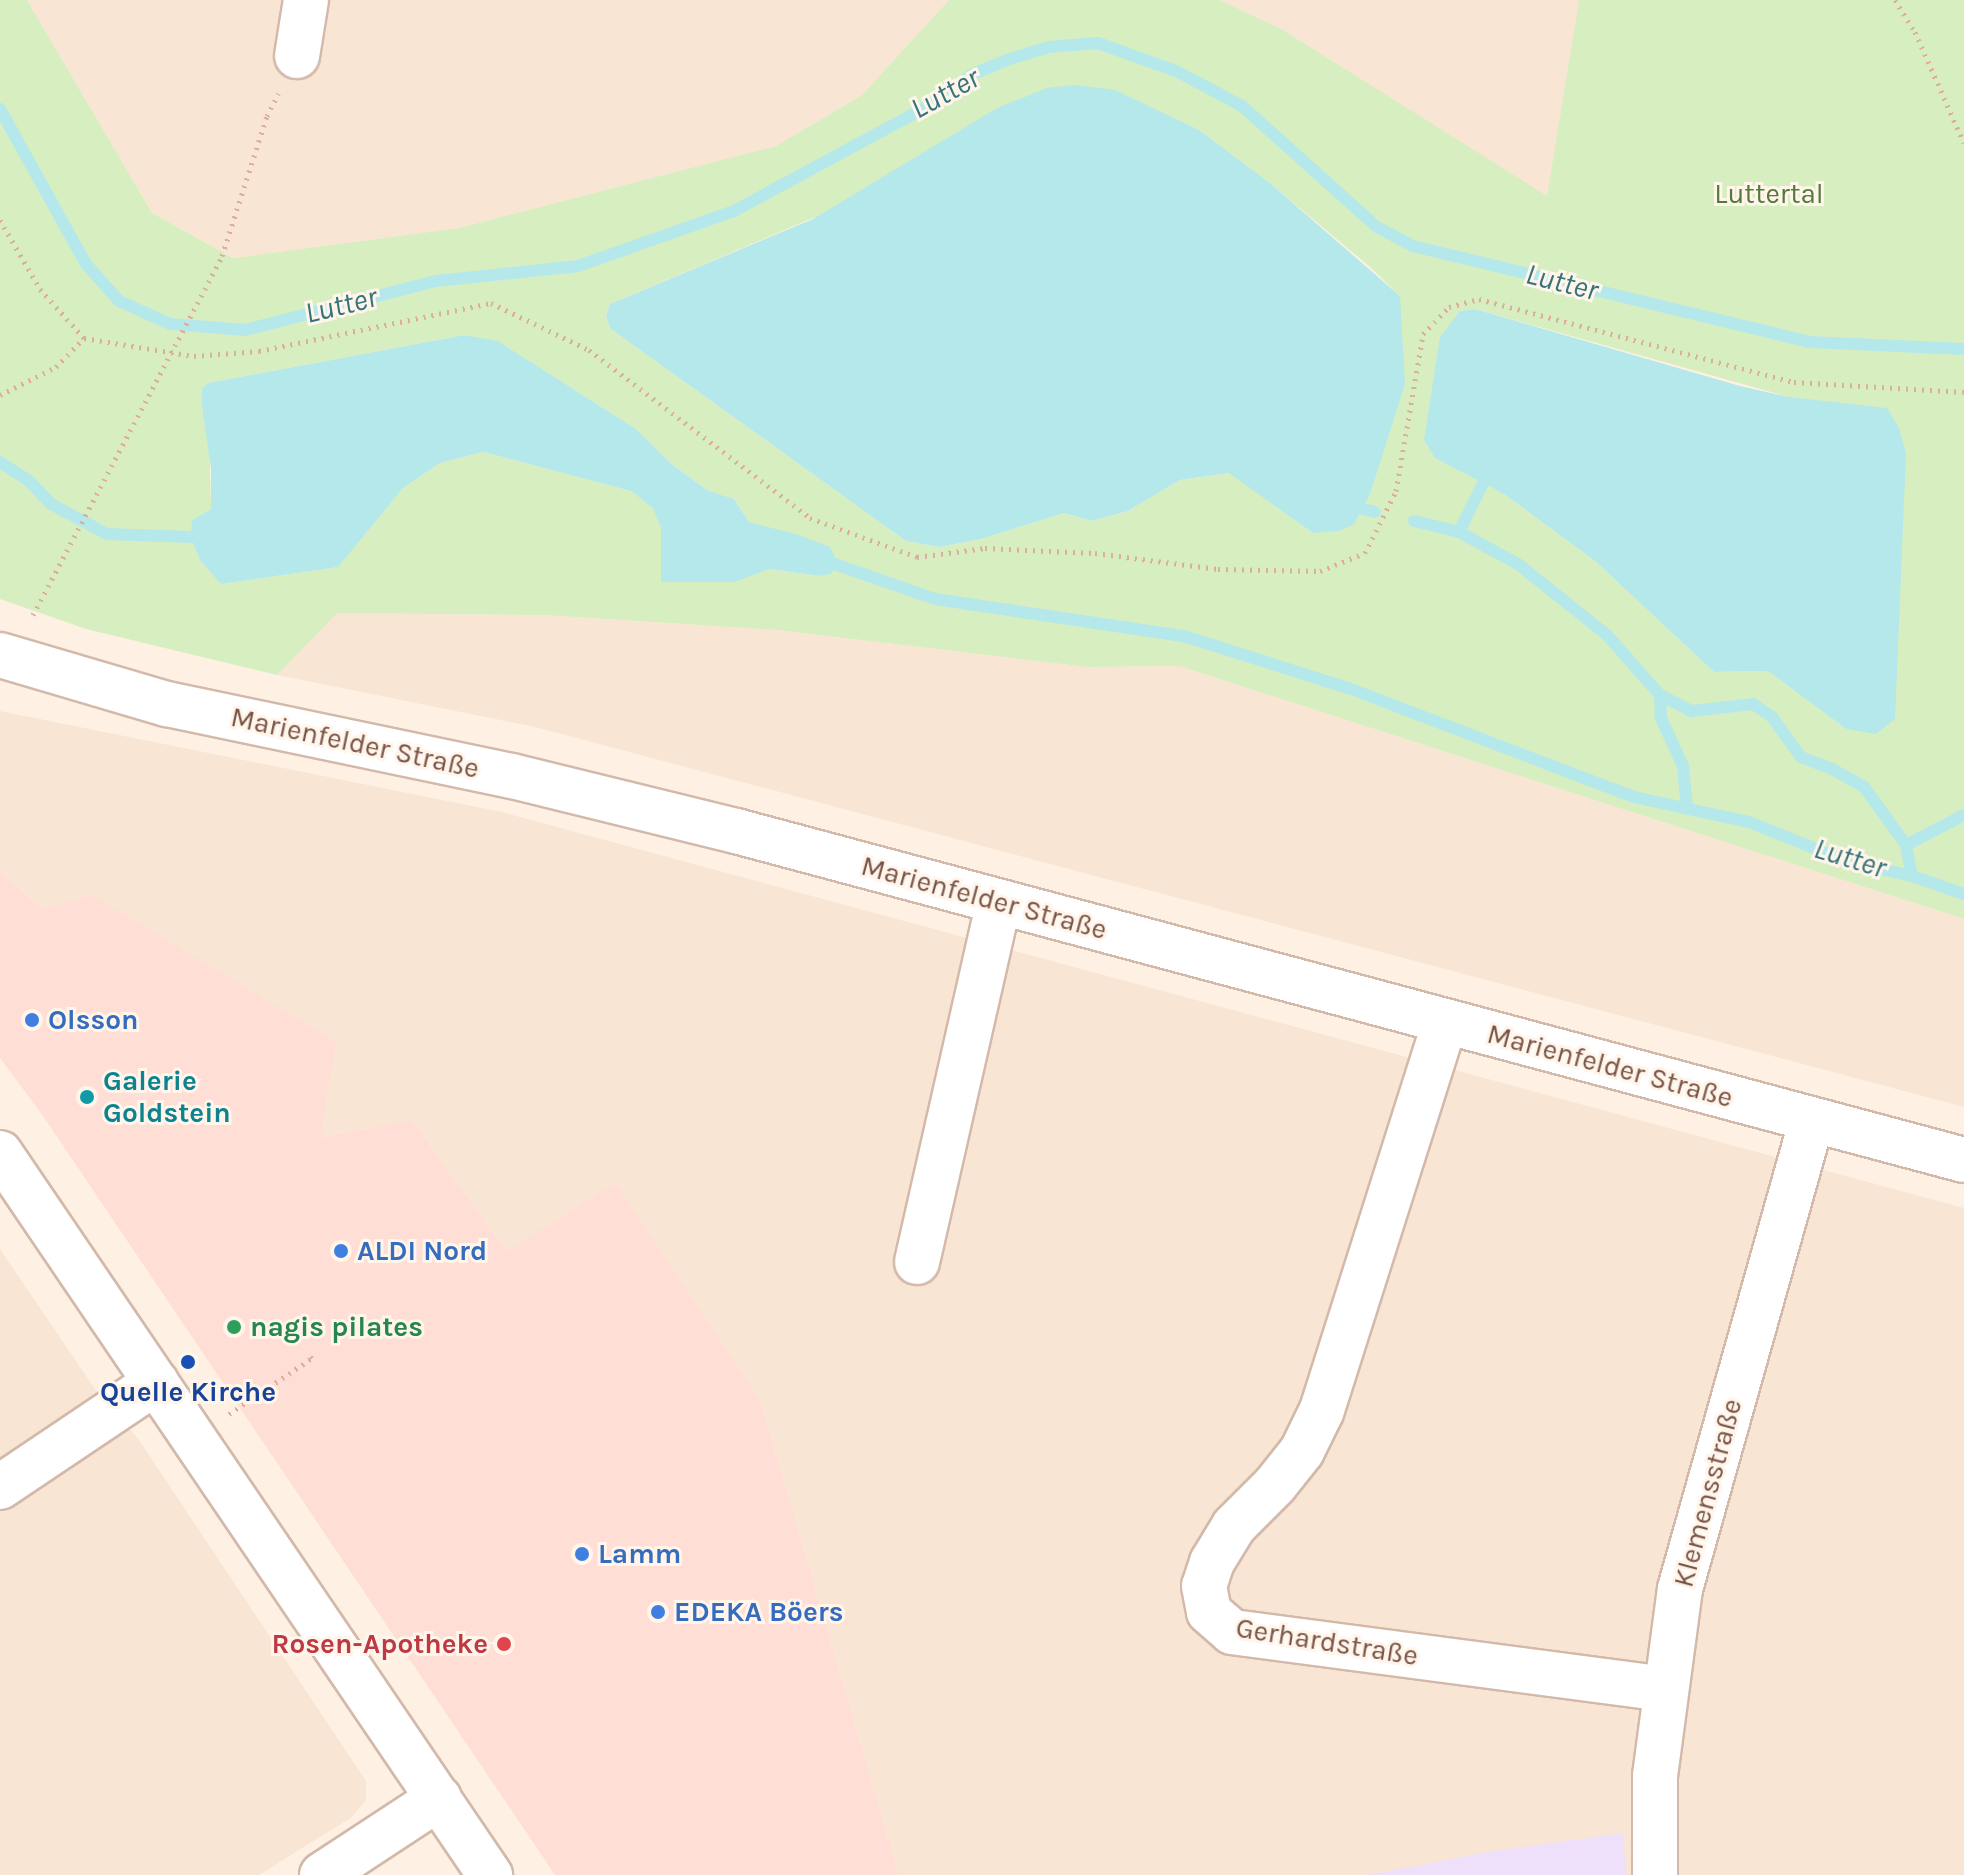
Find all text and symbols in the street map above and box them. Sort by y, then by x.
water label: Lutter [904,59,986,127]
park label: Luttertal [1714,177,1824,211]
water label: Lutter [1522,256,1602,308]
water label: Lutter [301,279,381,331]
street label: Marienfelder Straße [228,700,482,786]
water label: Lutter [1810,830,1890,886]
street label: Marienfelder Straße [857,849,1111,947]
place label: Olsson [48,1003,138,1037]
marker: Olsson [23,1011,41,1029]
street label: Marienfelder Straße [1483,1017,1737,1115]
place label: Galerie Goldstein [103,1064,231,1130]
marker: Galerie Goldstein [78,1088,96,1106]
place label: ALDI Nord [357,1234,487,1268]
marker: ALDI Nord [332,1242,350,1260]
place label: nagis pilates [250,1310,423,1344]
marker: nagis pilates [225,1318,243,1336]
marker: Quelle Kirche [179,1353,197,1371]
place label: Quelle Kirche [100,1375,276,1409]
street label: Klemensstraße [1667,1395,1749,1591]
place label: Lamm [598,1537,681,1571]
marker: Lamm [573,1545,591,1563]
place label: EDEKA Böers [674,1595,844,1629]
marker: EDEKA Böers [649,1603,667,1621]
street label: Gerhardstraße [1234,1611,1420,1673]
place label: Rosen-Apotheke [271,1627,488,1661]
marker: Rosen-Apotheke [495,1635,513,1653]

